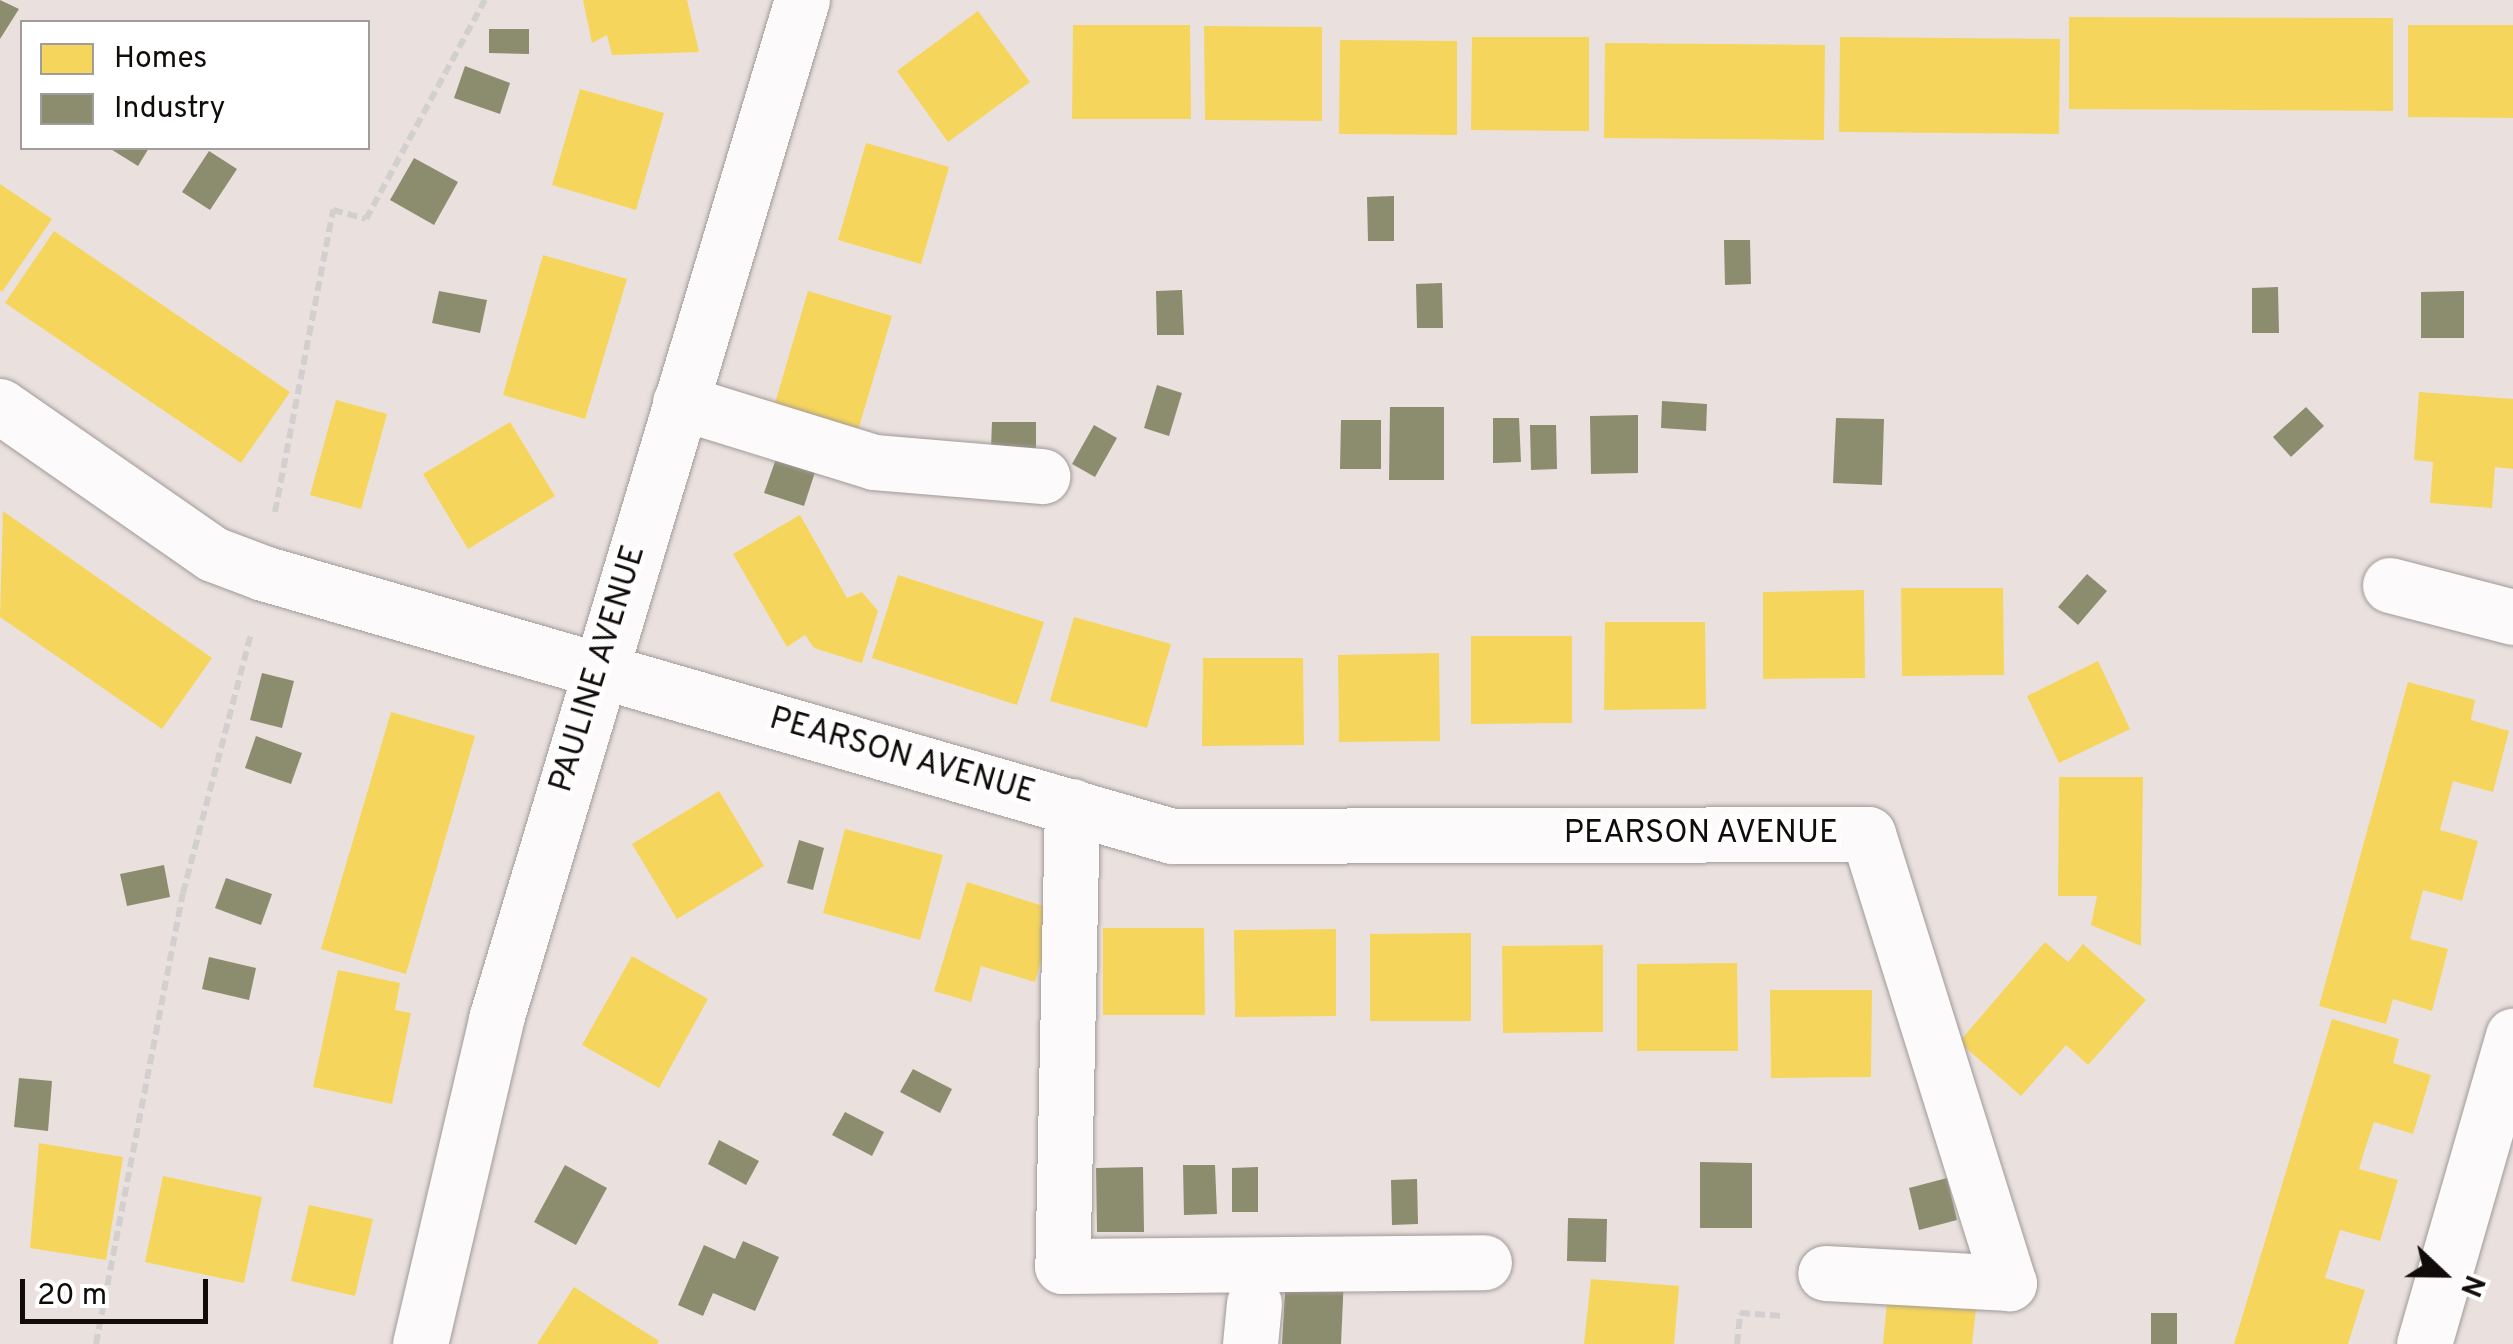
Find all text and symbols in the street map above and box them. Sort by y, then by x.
legend [20,20,370,150]
text: Homes [114,41,207,78]
text: Industry [114,91,225,128]
street label: PAULINE AVENUE [543,540,655,798]
street label: PEARSON AVENUE [764,701,1040,813]
street label: PEARSON AVENUE [1563,815,1839,853]
north arrow [2393,1224,2493,1324]
scale bar [25,1259,212,1321]
text: N [2450,1269,2491,1301]
text: 20 m [37,1278,107,1315]

